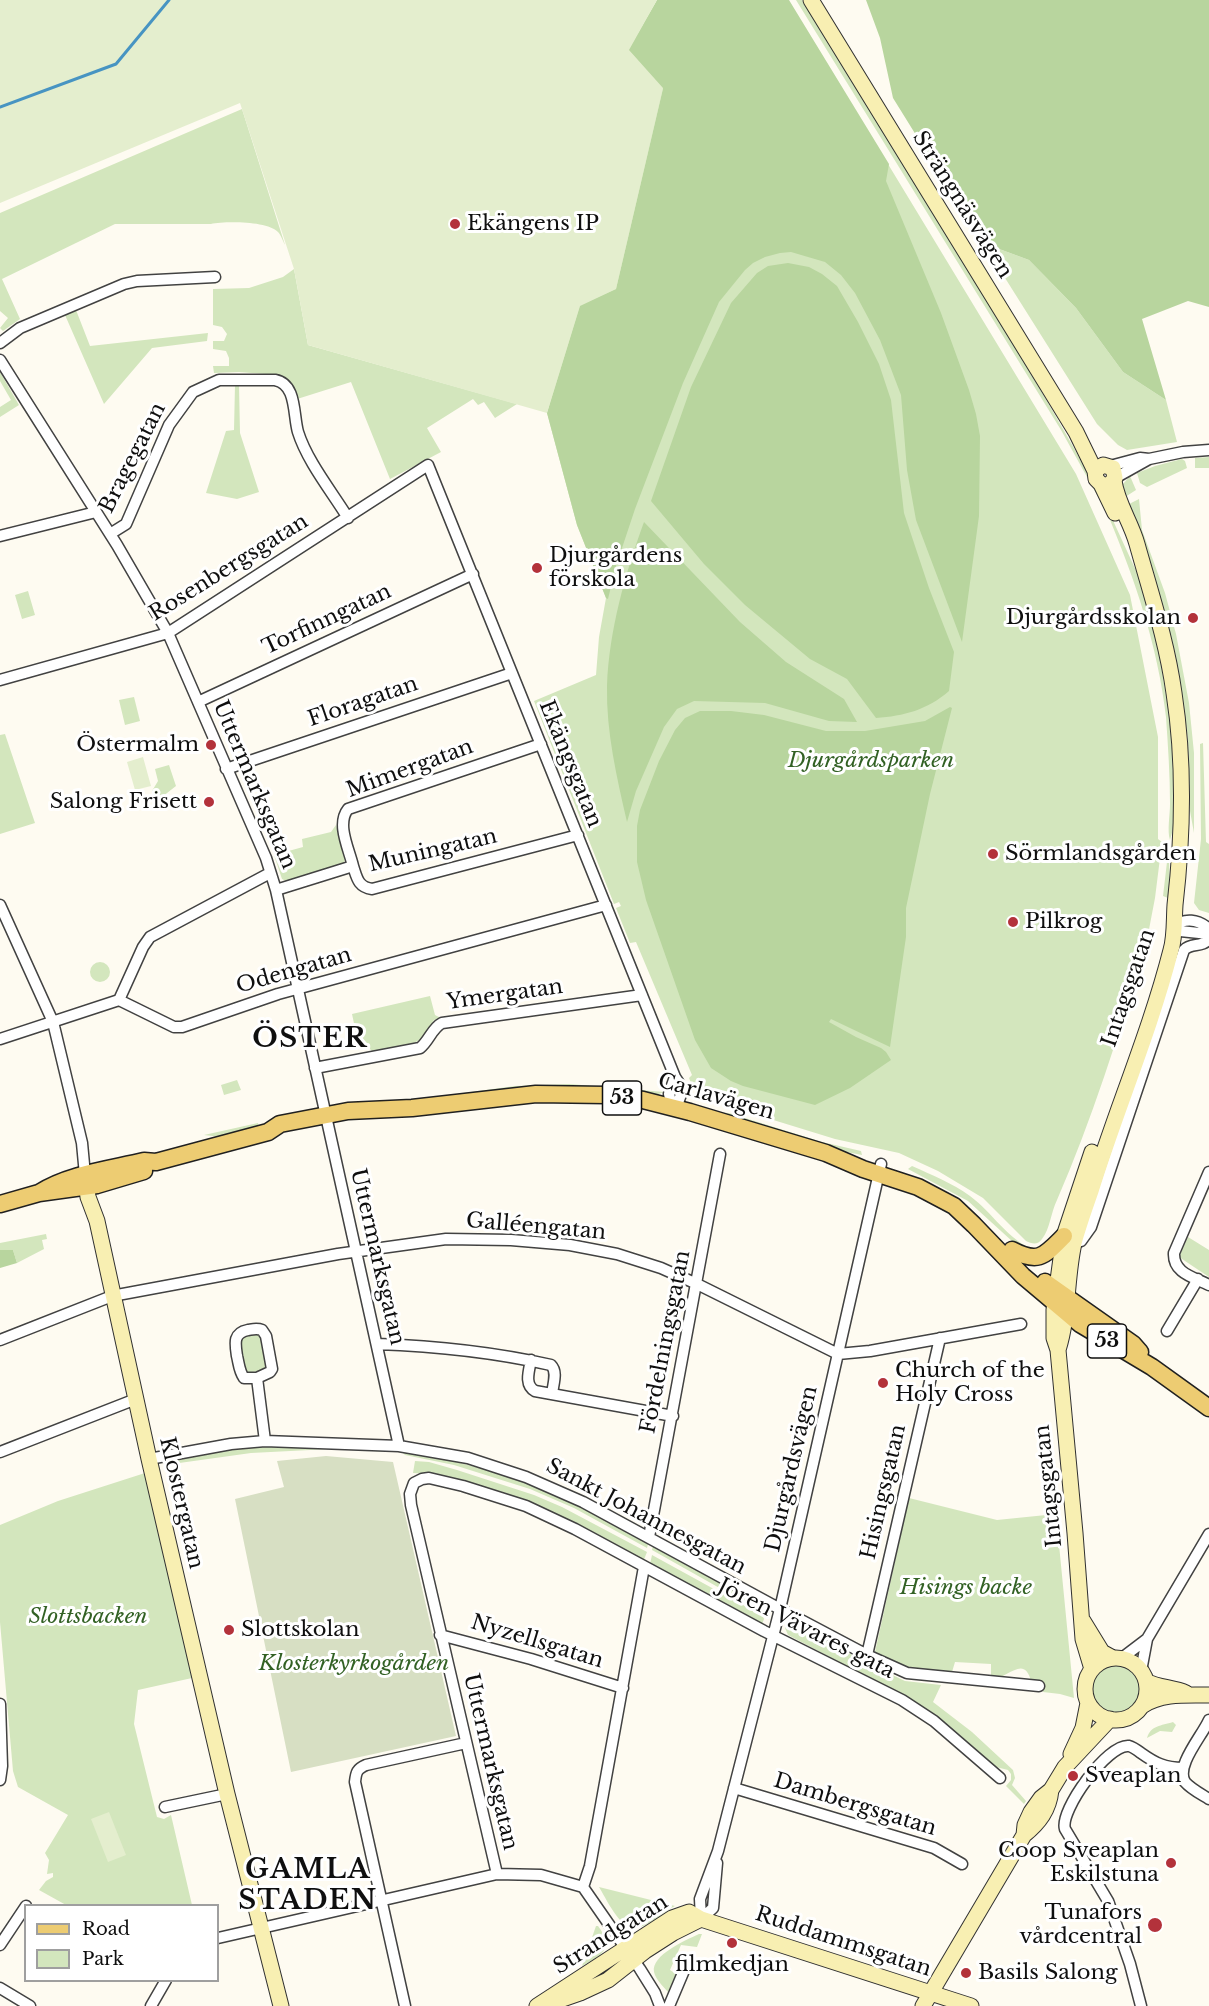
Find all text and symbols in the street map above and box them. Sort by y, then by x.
street label: Strängnäsvägen [907,127,1017,283]
place label: Ekängens IP [467,211,599,237]
marker: Ekängens IP [448,217,462,231]
street label: Bragegatan [94,399,172,517]
street label: Rosenbergsgatan [145,509,313,627]
place label: Djurgårdens förskola [549,543,682,593]
marker: Djurgårdens förskola [530,561,544,575]
street label: Torfinngatan [259,579,395,661]
place label: Djurgårdsskolan [1006,605,1181,631]
marker: Djurgårdsskolan [1186,611,1200,625]
street label: Floragatan [305,671,421,733]
street label: Uttermarksgatan [207,697,301,873]
street label: Ekängsgatan [533,697,607,831]
place label: Östermalm [76,732,199,758]
street label: Mimergatan [343,734,477,804]
marker: Östermalm [204,738,218,752]
park label: Djurgårdsparken [788,748,954,774]
place label: Salong Frisett [50,789,197,815]
marker: Salong Frisett [202,795,216,809]
street label: Muningatan [366,824,500,878]
place label: Sörmlandsgården [1005,841,1196,867]
marker: Sörmlandsgården [986,847,1000,861]
place label: Pilkrog [1025,909,1102,935]
marker: Pilkrog [1006,915,1020,929]
street label: Intagsgatan [1097,926,1161,1050]
street label: Odengatan [233,943,355,999]
street label: Ymergatan [445,974,565,1016]
district label: ÖSTER [252,1023,368,1055]
street label: Carlavägen [655,1068,777,1126]
road number: 53 [602,1081,642,1115]
street label: Uttermarksgatan [344,1166,410,1348]
street label: Galléengatan [465,1208,607,1246]
street label: Fördelningsgatan [636,1248,696,1436]
road number: 53 [1088,1324,1126,1358]
place label: Church of the Holy Cross [895,1358,1045,1408]
marker: Church of the Holy Cross [876,1376,890,1390]
street label: Djurgårdsvägen [761,1383,823,1555]
street label: Hisingsgatan [856,1422,912,1562]
street label: Intagsgatan [1030,1423,1068,1549]
street label: Klostergatan [154,1435,208,1571]
street label: Sankt Johannesgatan [542,1454,750,1580]
street label: Jören Vävares gata [713,1574,899,1684]
park label: Hisings backe [900,1575,1032,1601]
park label: Slottsbacken [28,1604,148,1630]
street label: Nyzellsgatan [468,1610,606,1674]
place label: Slottskolan [241,1617,359,1643]
marker: Slottskolan [222,1623,236,1637]
park label: Klosterkyrkogården [259,1651,449,1677]
street label: Uttermarksgatan [457,1671,523,1853]
place label: Sveaplan [1085,1763,1181,1789]
street label: Dambergsgatan [771,1768,939,1842]
marker: Sveaplan [1066,1769,1080,1783]
place label: Coop Sveaplan Eskilstuna [998,1838,1159,1888]
district label: GAMLA STADEN [238,1854,378,1917]
marker: Coop Sveaplan Eskilstuna [1164,1856,1178,1870]
street label: Strandgatan [549,1890,673,1980]
place label: Tunafors vårdcentral [1020,1900,1142,1950]
street label: Ruddammsgatan [752,1902,934,1982]
legend [24,1904,219,1982]
marker: Tunafors vårdcentral [1146,1916,1164,1934]
text: Road [82,1918,130,1940]
marker: filmkedjan [725,1936,739,1950]
text: Park [82,1948,124,1970]
place label: filmkedjan [675,1952,789,1978]
place label: Basils Salong [978,1960,1118,1986]
marker: Basils Salong [959,1966,973,1980]

